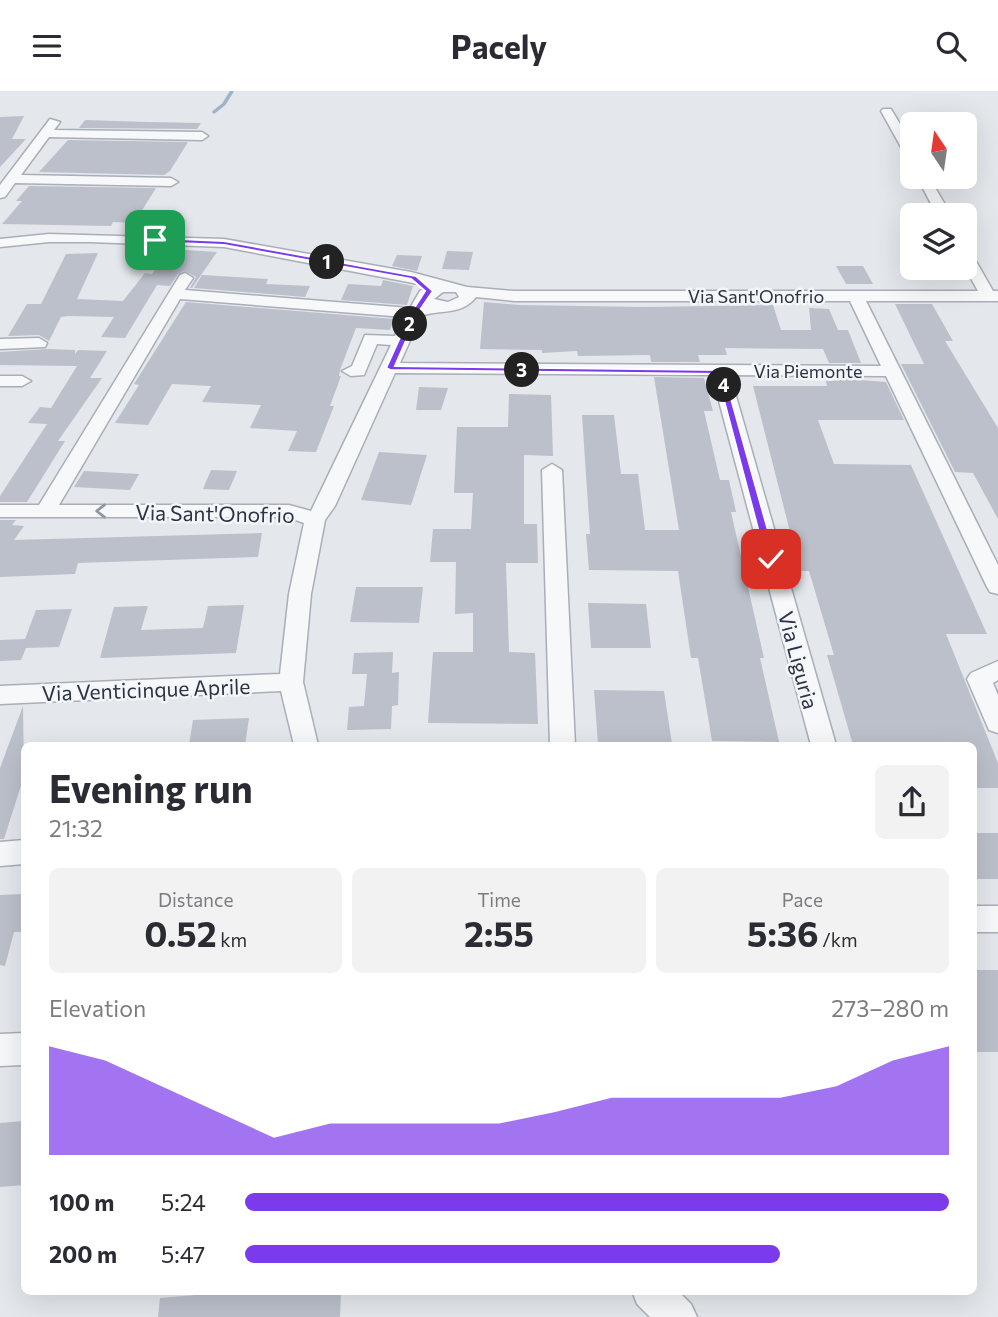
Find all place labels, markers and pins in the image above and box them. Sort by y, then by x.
pin [125,210,185,270]
pin: 1 [310,245,344,279]
pin: 2 [392,307,428,341]
pin: 3 [504,353,540,387]
pin: 4 [706,367,742,403]
pin [741,529,801,589]

